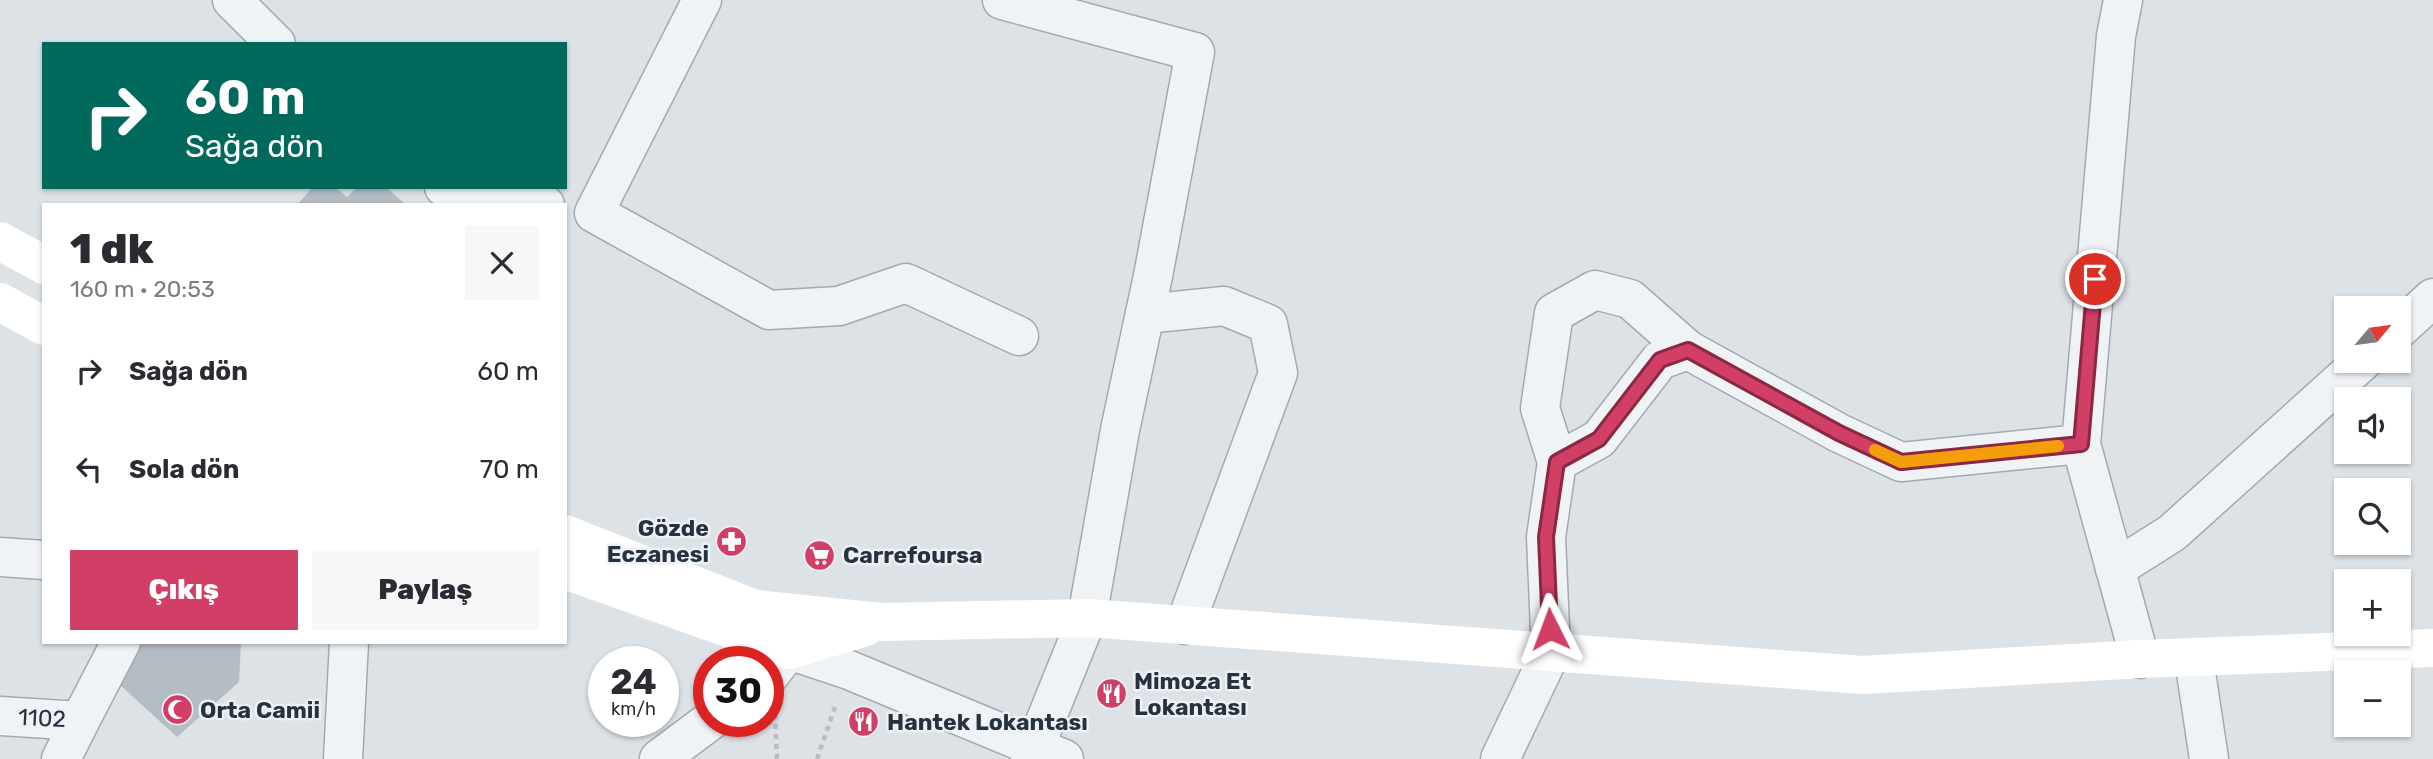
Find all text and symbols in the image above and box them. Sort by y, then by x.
text: 60 m [185,68,306,126]
icon: right [70,70,161,161]
text: Sağa dön [185,127,324,165]
text: 1 dk [70,224,153,274]
button: close [465,226,539,300]
pin [2065,249,2125,309]
icon: arrive [2076,260,2114,298]
text: 160 m · 20:53 [70,275,215,303]
north arrow [2334,296,2412,373]
map controls [2334,296,2411,737]
icon: right [70,352,108,390]
text: Sağa dön [129,356,248,387]
text: 60 m [477,356,539,387]
button: sound [2334,387,2411,464]
icon: left [70,450,108,488]
text: Sola dön [129,454,239,485]
text: 70 m [480,454,539,485]
button: search [2334,478,2411,555]
place label: Gözde Eczanesi [607,514,709,568]
pharmacy icon: Gözde Eczanesi [715,524,749,558]
supermarket icon: Carrefoursa [803,538,837,572]
place label: Carrefoursa [843,541,983,569]
button: Çıkış [70,550,298,630]
button: Paylaş [312,550,539,630]
button: + [2334,569,2411,646]
position arrow [1513,592,1587,666]
speed limit sign: 30 [693,646,784,737]
button: − [2334,660,2411,737]
text: 24 [610,661,657,703]
place label: Mimoza Et Lokantası [1134,667,1251,721]
restaurant icon: Mimoza Et Lokantası [1094,677,1128,711]
mosque icon: Orta Camii [160,693,194,727]
place label: Orta Camii [200,696,320,724]
text: km/h [611,698,656,720]
street label: 1102 [17,703,67,733]
restaurant icon: Hantek Lokantası [847,705,881,739]
place label: Hantek Lokantası [887,708,1088,736]

